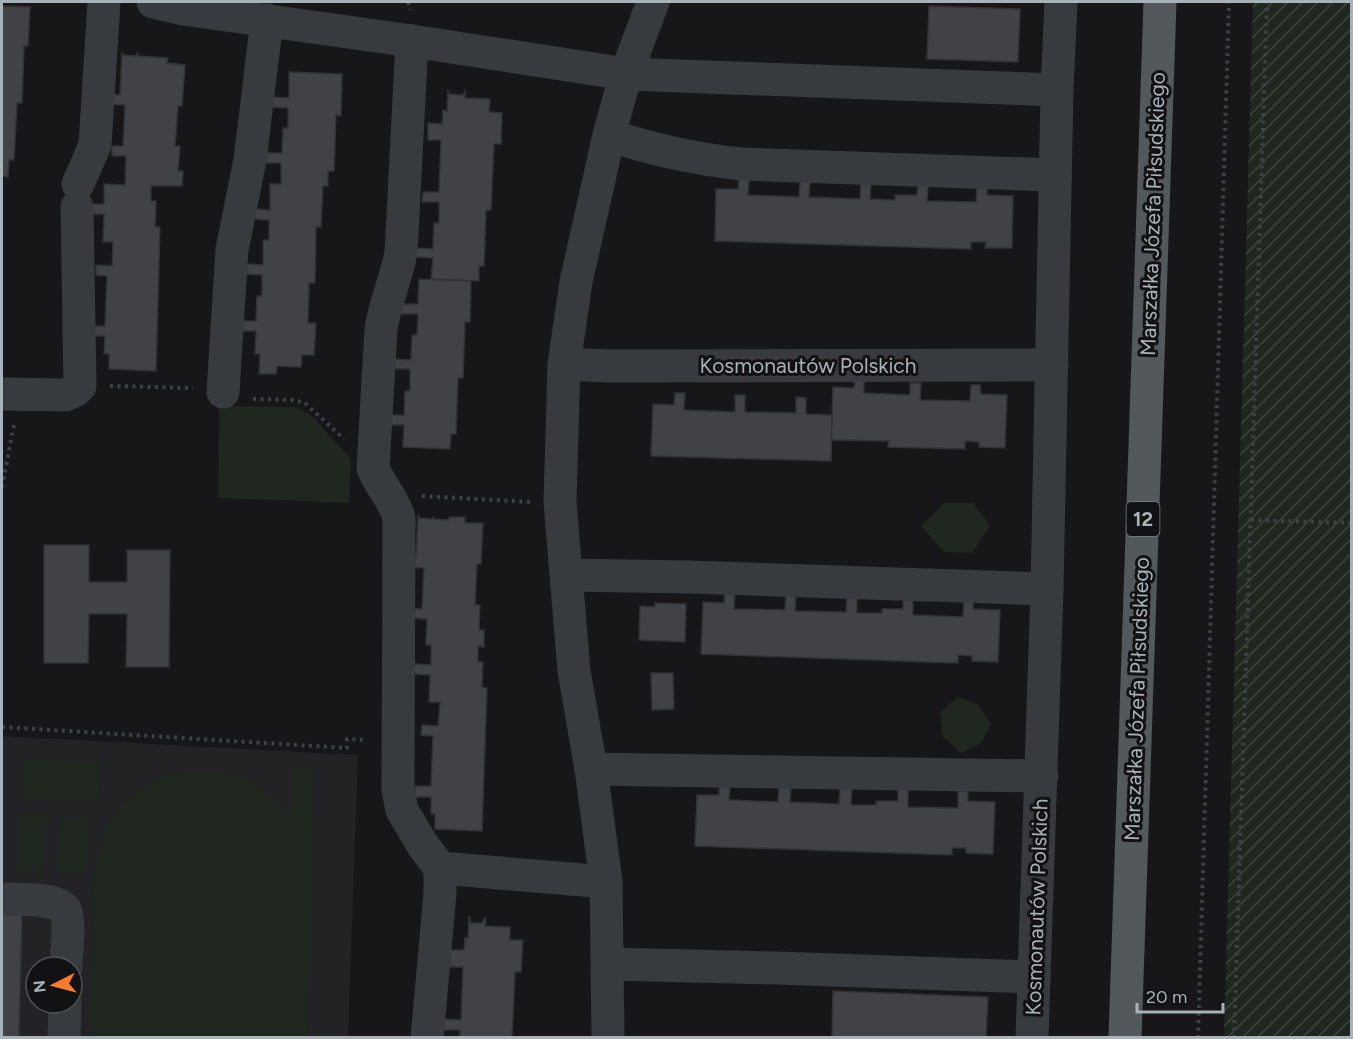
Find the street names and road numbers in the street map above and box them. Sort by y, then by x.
street label: Marszałka Józefa Piłsudskiego [1135,72,1170,356]
street label: Kosmonautów Polskich [700,353,916,378]
road number: 12 [1126,502,1160,536]
street label: Marszałka Józefa Piłsudskiego [1119,557,1154,841]
street label: Kosmonautów Polskich [1020,798,1053,1016]

